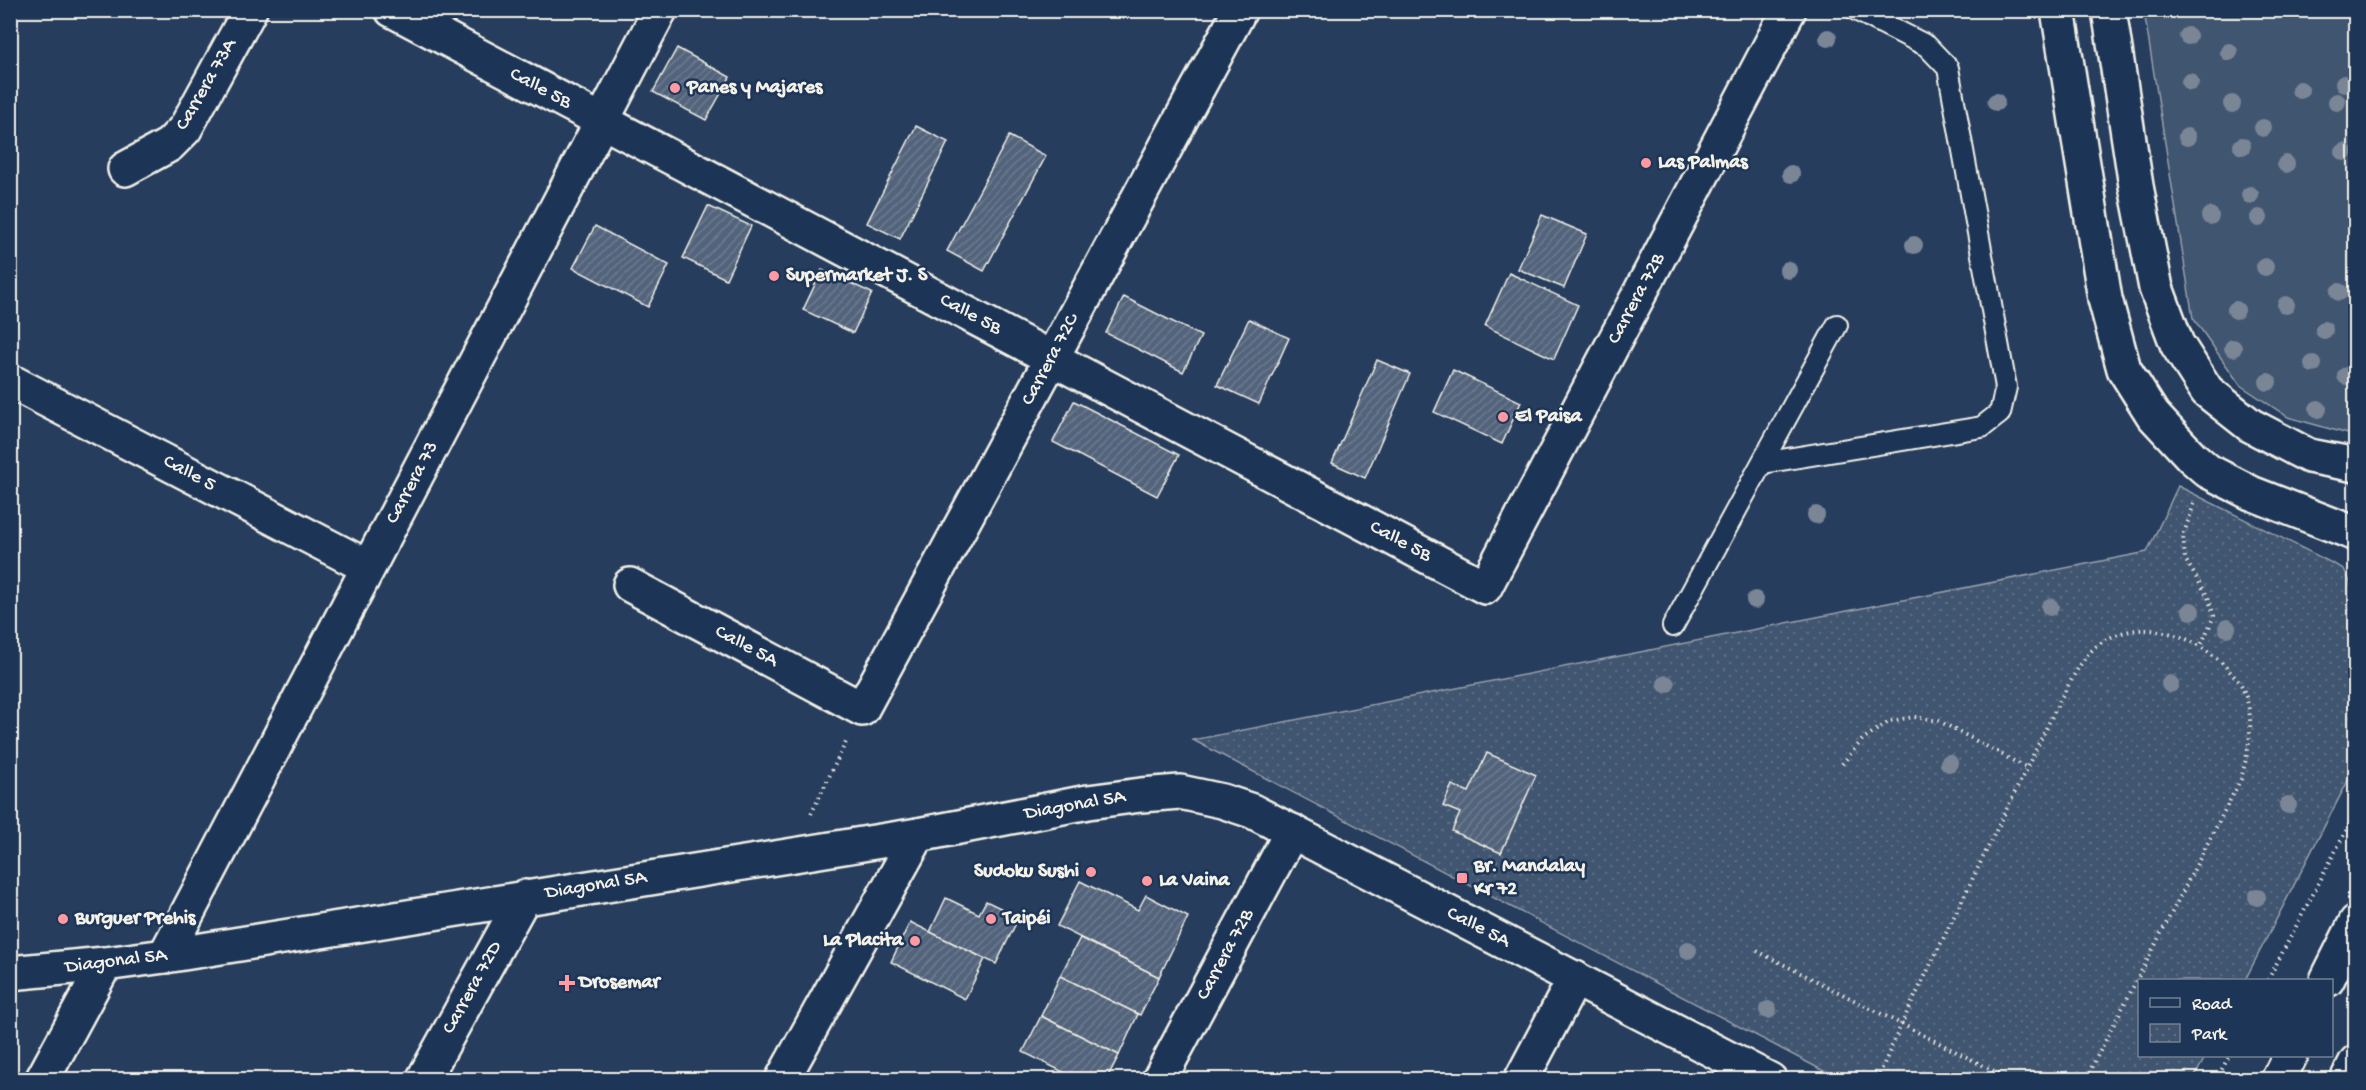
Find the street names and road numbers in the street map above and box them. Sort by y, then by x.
street label: Carrera 73A [172,34,243,135]
street label: Calle 5B [505,63,575,115]
street label: Carrera 72B [1603,249,1671,348]
street label: Calle 5B [935,289,1005,341]
street label: Carrera 72C [1017,309,1085,410]
street label: Carrera 73 [382,438,444,528]
street label: Calle 5 [159,451,219,497]
street label: Calle 5B [1365,516,1435,568]
street label: Calle 5A [711,621,783,674]
street label: Diagonal 5A [1021,786,1129,827]
street label: Diagonal 5A [542,866,650,906]
street label: Calle 5A [1442,902,1515,954]
street label: Carrera 72B [1192,905,1260,1004]
street label: Carrera 72D [438,937,508,1038]
street label: Diagonal 5A [62,944,169,980]

